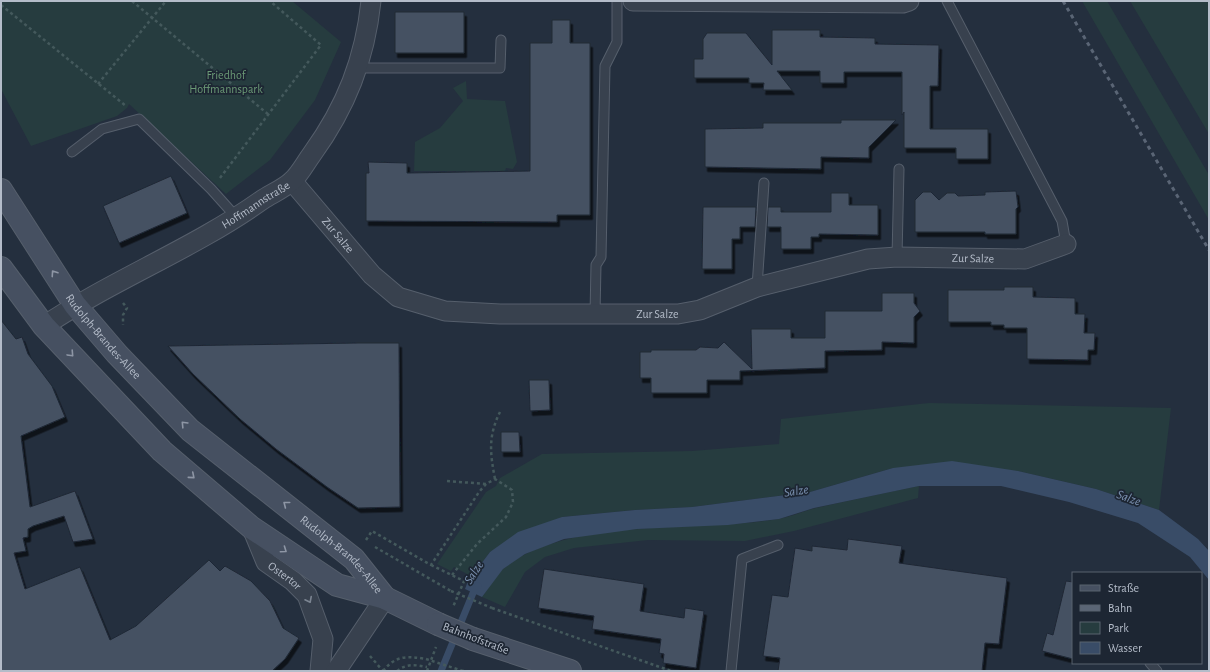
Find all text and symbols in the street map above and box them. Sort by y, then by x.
park label: Friedhof Hoffmannspark [189,69,263,95]
street label: Hoffmannstraße [220,179,292,231]
street label: Zur Salze [320,215,356,255]
street label: Zur Salze [952,252,994,265]
one-way arrow [51,270,58,277]
street label: Rudolph-Brandes-Allee [64,292,143,381]
street label: Zur Salze [636,308,679,320]
one-way arrow [66,350,73,357]
one-way arrow [181,421,189,429]
one-way arrow [187,472,194,479]
water label: Salze [783,483,809,500]
water label: Salze [1115,488,1142,509]
one-way arrow [283,502,290,509]
street label: Rudolph-Brandes-Allee [298,513,385,595]
one-way arrow [280,545,287,553]
street label: Ostertor [266,559,304,592]
water label: Salze [462,559,486,587]
legend [1072,572,1202,664]
text: Straße [1108,582,1139,594]
one-way arrow [304,596,312,603]
text: Bahn [1108,602,1132,614]
street label: Bahnhofstraße [441,620,511,656]
text: Park [1108,622,1129,634]
text: Wasser [1108,642,1142,654]

